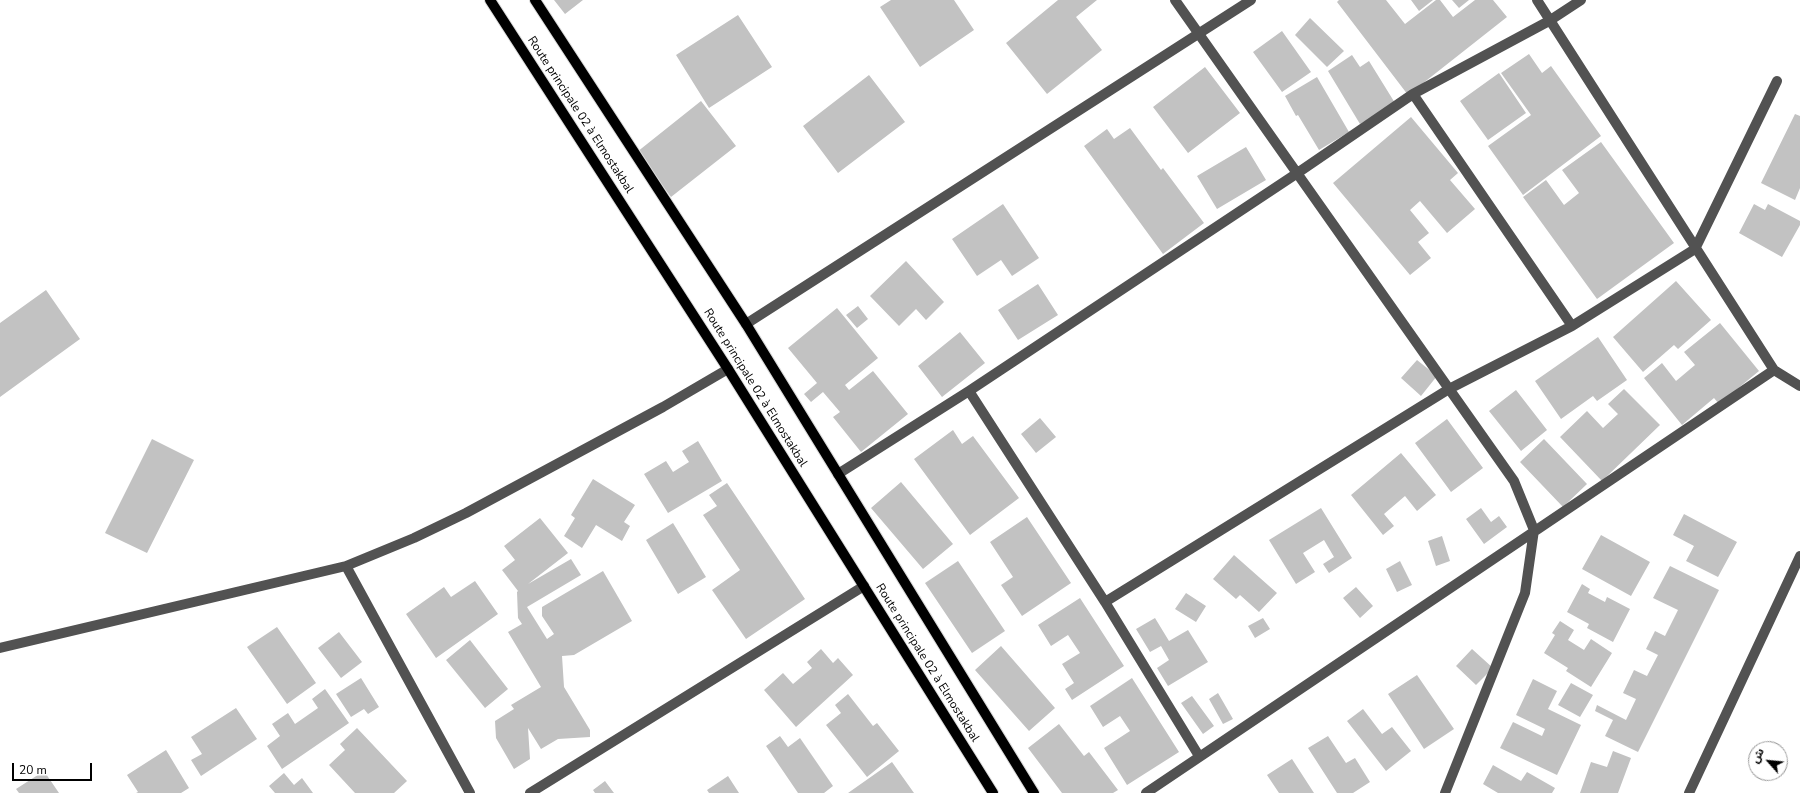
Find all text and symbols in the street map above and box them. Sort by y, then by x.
street label: Route principale 02 à Elmostakbal [524,34,636,196]
street label: Route principale 02 à Elmostakbal [700,306,810,470]
street label: Route principale 02 à Elmostakbal [872,581,982,745]
north arrow [1748,741,1788,781]
text: ش [1748,746,1768,766]
scale bar [14,755,94,781]
text: 20 m [19,762,47,778]

